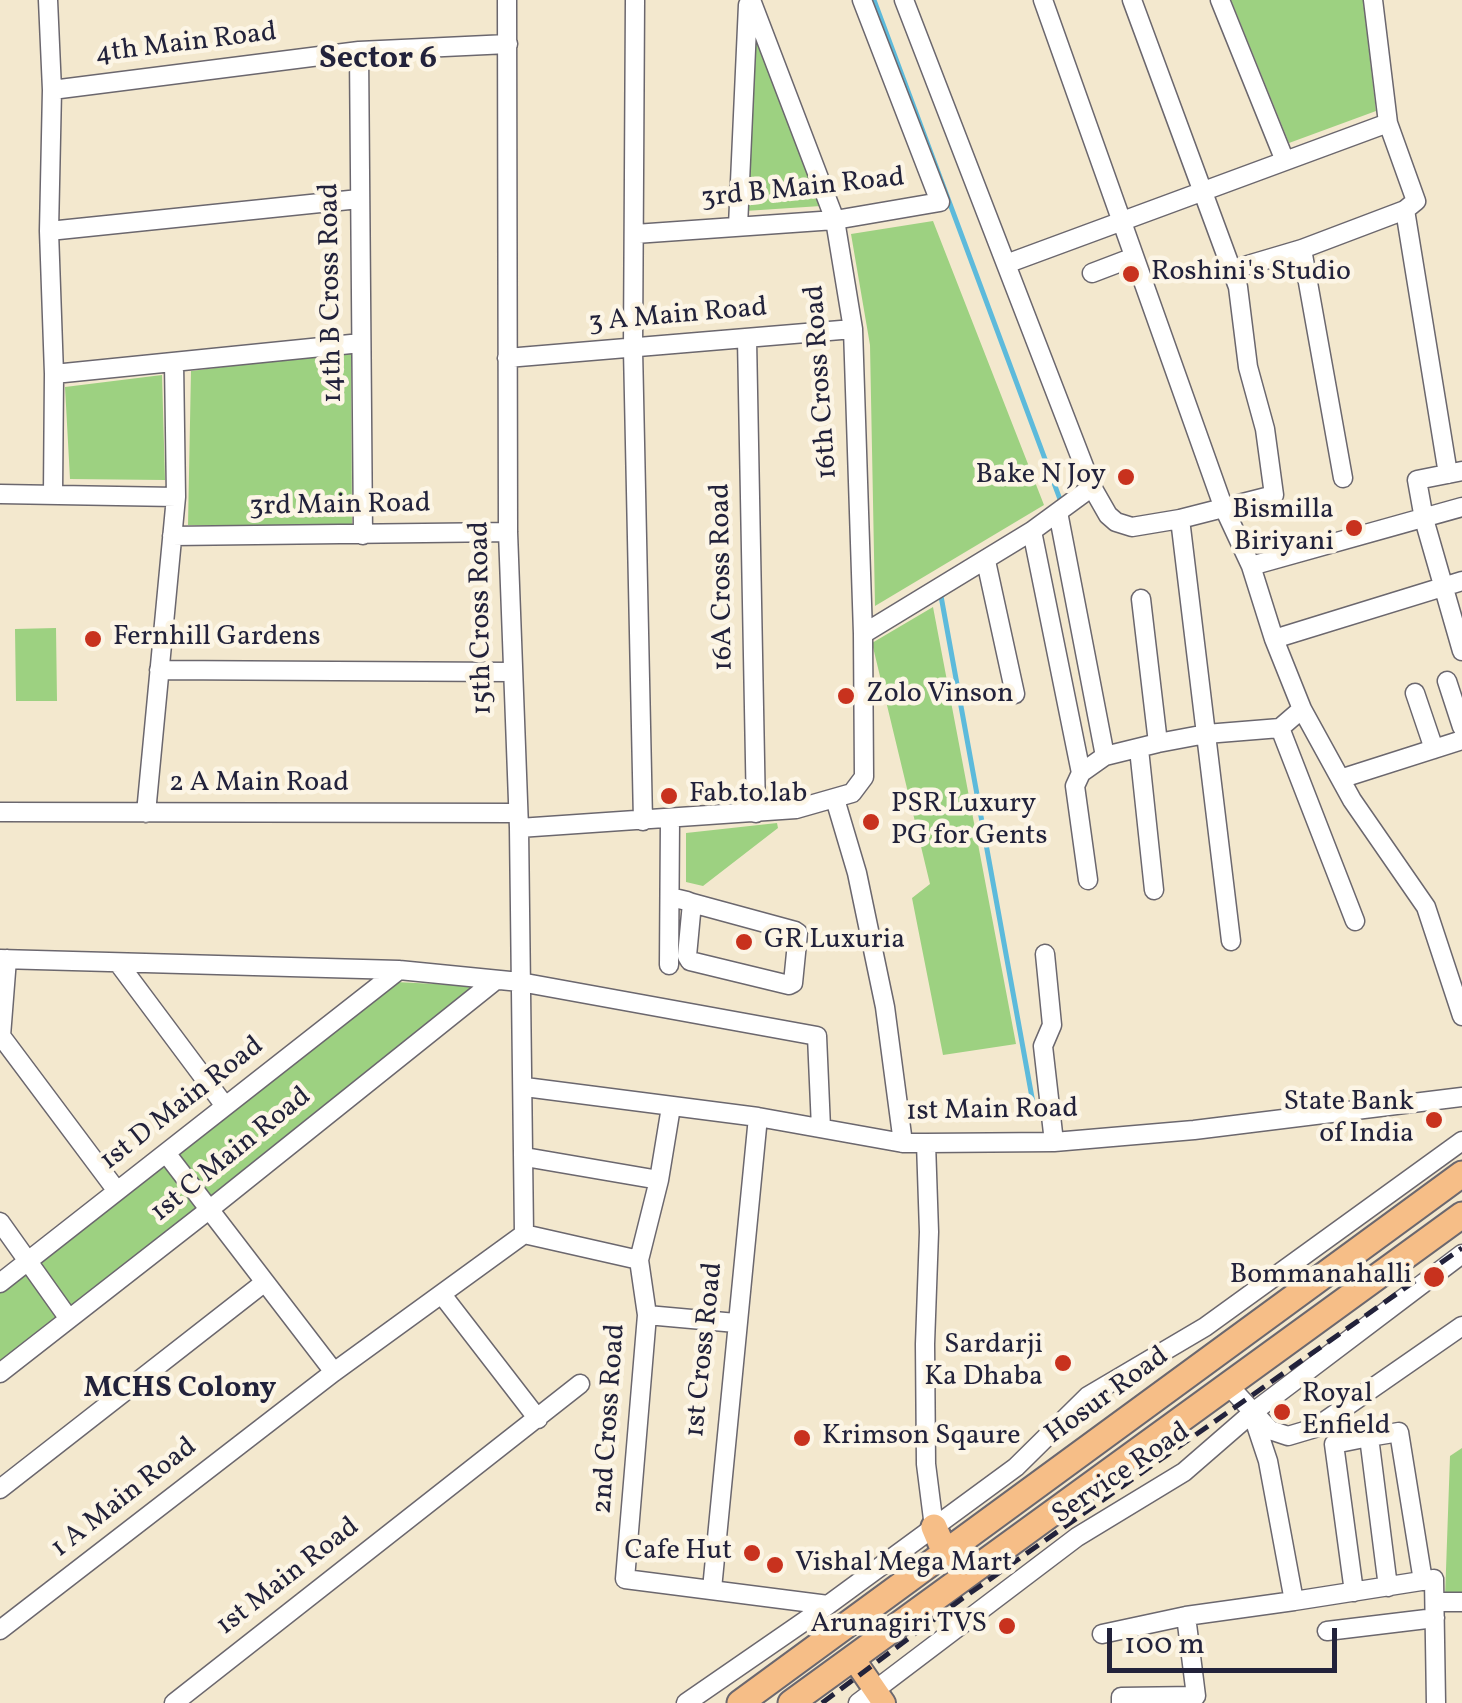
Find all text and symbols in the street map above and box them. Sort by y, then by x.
street label: 4th Main Road [93,17,279,73]
district label: Sector 6 [319,42,437,80]
street label: 3rd B Main Road [700,163,906,217]
street label: 14th B Cross Road [314,183,352,403]
place label: Roshini's Studio [1151,257,1351,291]
marker: Roshini's Studio [1120,263,1142,285]
street label: 16th Cross Road [799,284,847,480]
street label: 3 A Main Road [587,292,769,342]
place label: Bake N Joy [976,460,1106,494]
marker: Bake N Joy [1115,466,1137,488]
street label: 16A Cross Road [706,483,742,671]
street label: 3rd Main Road [249,489,431,525]
place label: Bismilla Biriyani [1232,495,1334,561]
marker: Bismilla Biriyani [1343,517,1365,539]
street label: 15th Cross Road [465,521,501,715]
place label: Fernhill Gardens [113,622,320,656]
marker: Fernhill Gardens [82,628,104,650]
place label: Zolo Vinson [866,679,1014,713]
marker: Zolo Vinson [835,685,857,707]
street label: 2 A Main Road [169,768,349,802]
place label: Fab.to.lab [689,779,807,813]
marker: Fab.to.lab [658,785,680,807]
place label: PSR Luxury PG for Gents [891,789,1047,855]
marker: PSR Luxury PG for Gents [860,811,882,833]
place label: GR Luxuria [764,925,905,959]
marker: GR Luxuria [733,931,755,953]
street label: 1st D Main Road [95,1031,271,1179]
street label: 1st C Main Road [145,1081,319,1231]
place label: State Bank of India [1283,1087,1414,1153]
street label: 1st Main Road [906,1094,1078,1130]
marker: State Bank of India [1423,1109,1445,1131]
place label: Bommanahalli [1230,1260,1412,1294]
street label: 1st Cross Road [680,1261,732,1439]
marker: Bommanahalli [1421,1264,1447,1290]
street label: 2nd Cross Road [588,1323,634,1515]
place label: Sardarji Ka Dhaba [924,1330,1043,1396]
street label: Hosur Road [1040,1341,1176,1453]
marker: Sardarji Ka Dhaba [1052,1352,1074,1374]
district label: MCHS Colony [84,1372,276,1408]
place label: Royal Enfield [1302,1379,1391,1445]
marker: Royal Enfield [1271,1401,1293,1423]
street label: Service Road [1047,1417,1197,1533]
place label: Krimson Sqaure [822,1421,1021,1455]
marker: Krimson Sqaure [791,1427,813,1449]
street label: 1 A Main Road [45,1432,205,1566]
street label: 1st Main Road [211,1512,367,1644]
place label: Cafe Hut [625,1536,732,1570]
marker: Cafe Hut [741,1542,763,1564]
place label: Vishal Mega Mart [795,1548,1012,1582]
marker: Vishal Mega Mart [764,1554,786,1576]
scale bar [1112,1608,1342,1670]
place label: Arunagiri TVS [810,1609,987,1643]
marker: Arunagiri TVS [996,1615,1018,1637]
text: 100 m [1124,1624,1205,1666]

